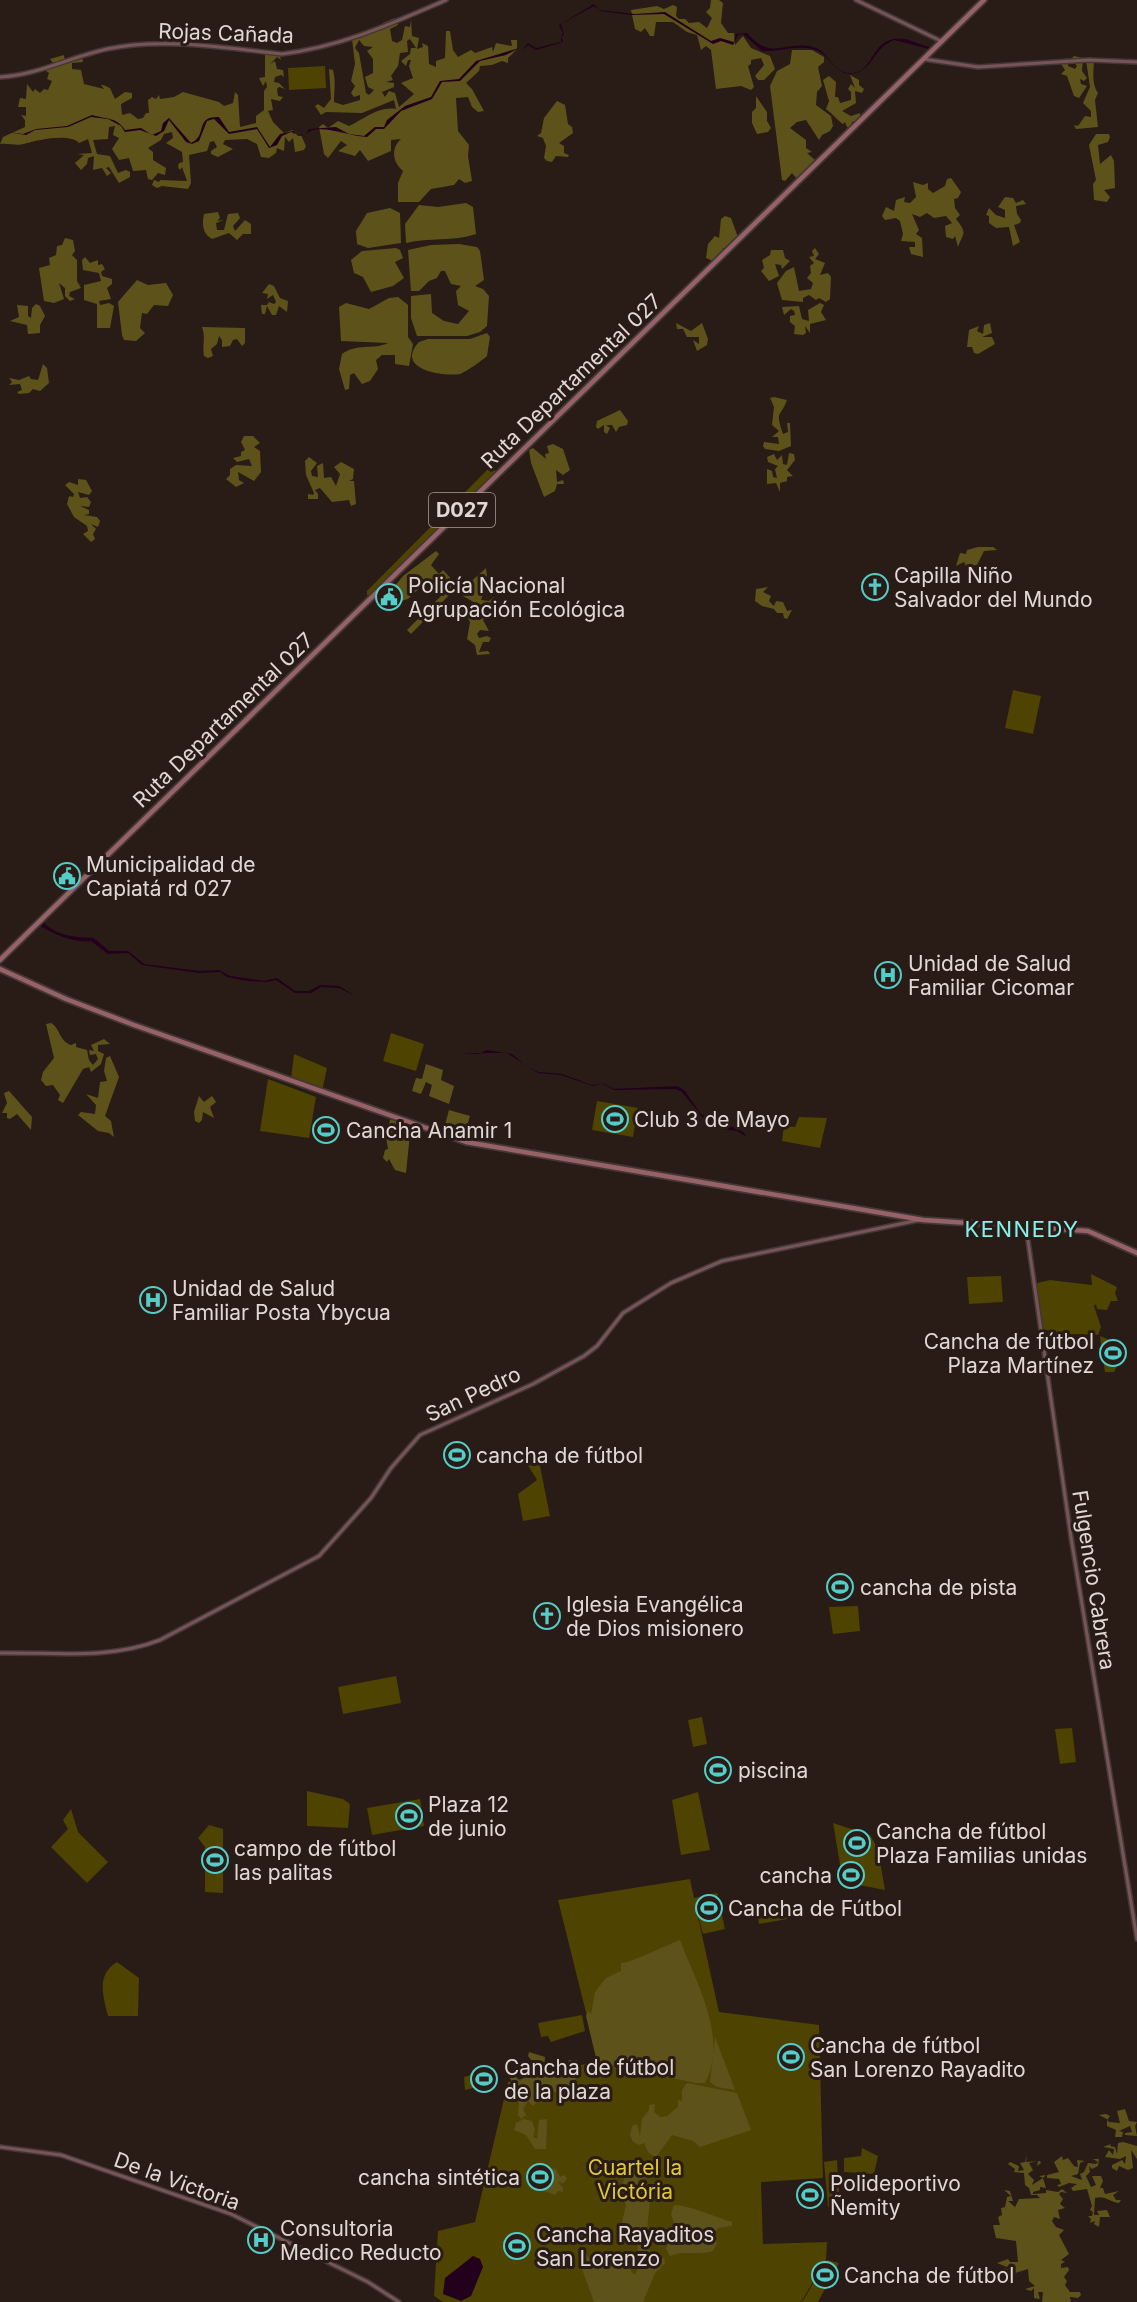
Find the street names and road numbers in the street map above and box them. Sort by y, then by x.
street label: Rojas Cañada [158,18,294,48]
street label: Ruta Departamental 027 [476,288,666,474]
road number: D027 [429,493,495,527]
street label: Ruta Departamental 027 [128,627,318,813]
street label: San Pedro [421,1361,525,1427]
street label: Fulgencio Cabrera [1067,1488,1121,1672]
street label: De la Victoria [111,2147,243,2215]

